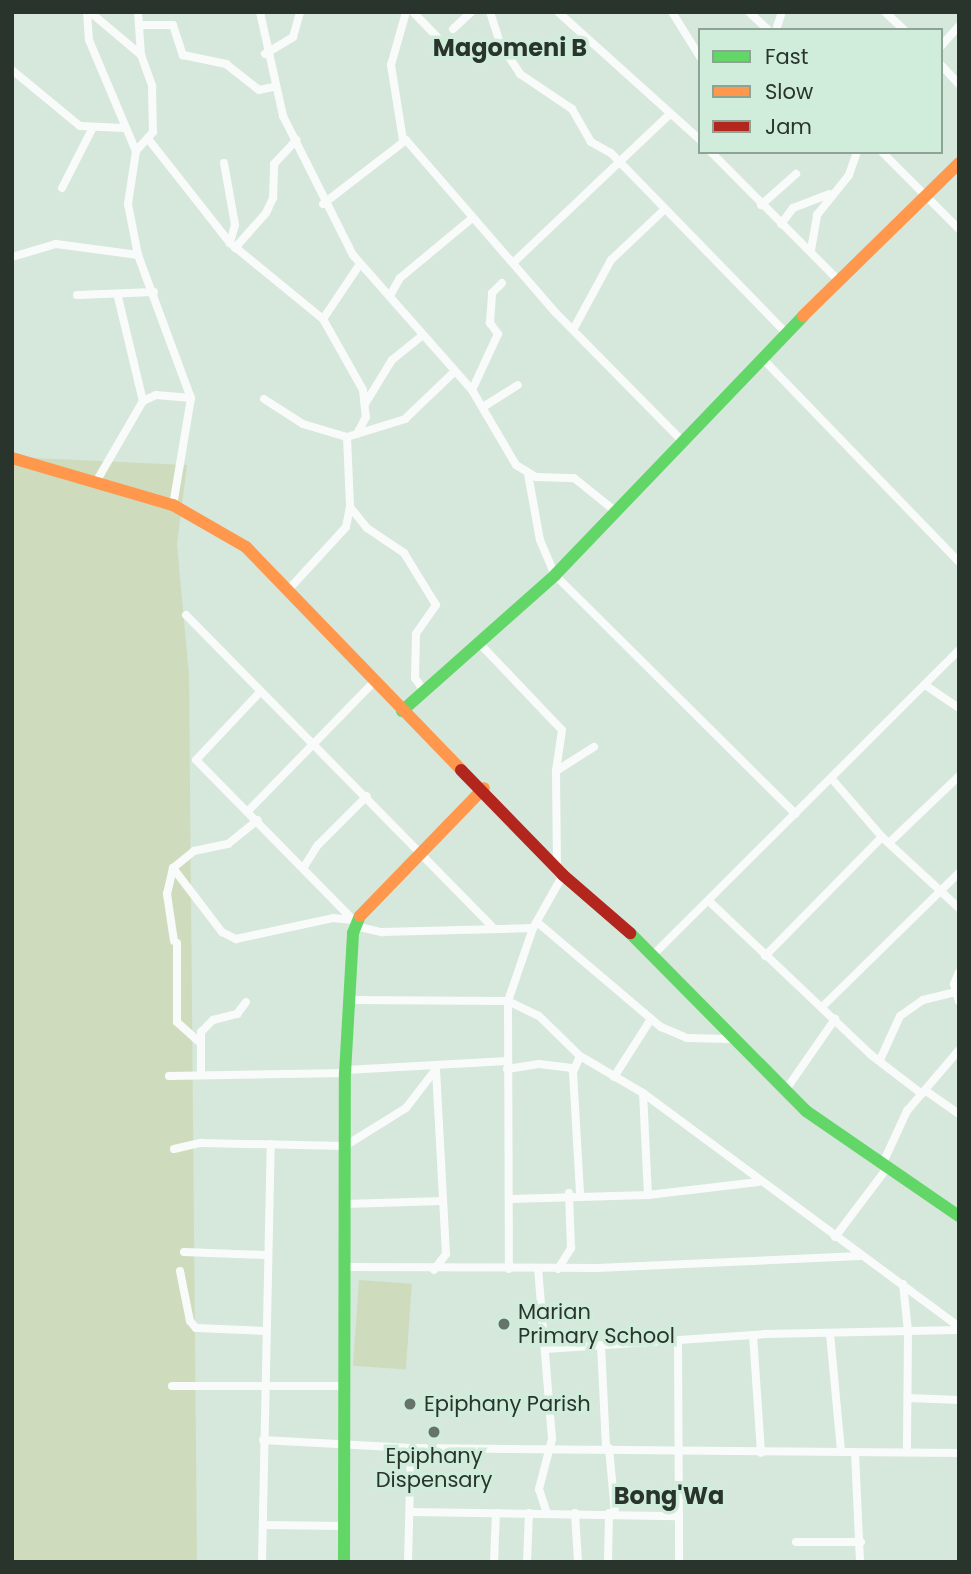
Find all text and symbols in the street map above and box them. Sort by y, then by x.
legend [698,28,943,154]
district label: Magomeni B [433,34,587,62]
text: Fast [765,42,808,71]
text: Slow [765,77,813,106]
text: Jam [765,112,812,141]
place label: Marian Primary School [518,1299,675,1349]
marker: Marian Primary School [496,1316,512,1332]
place label: Epiphany Parish [424,1391,591,1417]
marker: Epiphany Parish [402,1396,418,1412]
marker: Epiphany Dispensary [426,1424,442,1440]
place label: Epiphany Dispensary [376,1443,492,1493]
district label: Bong'Wa [614,1482,724,1510]

